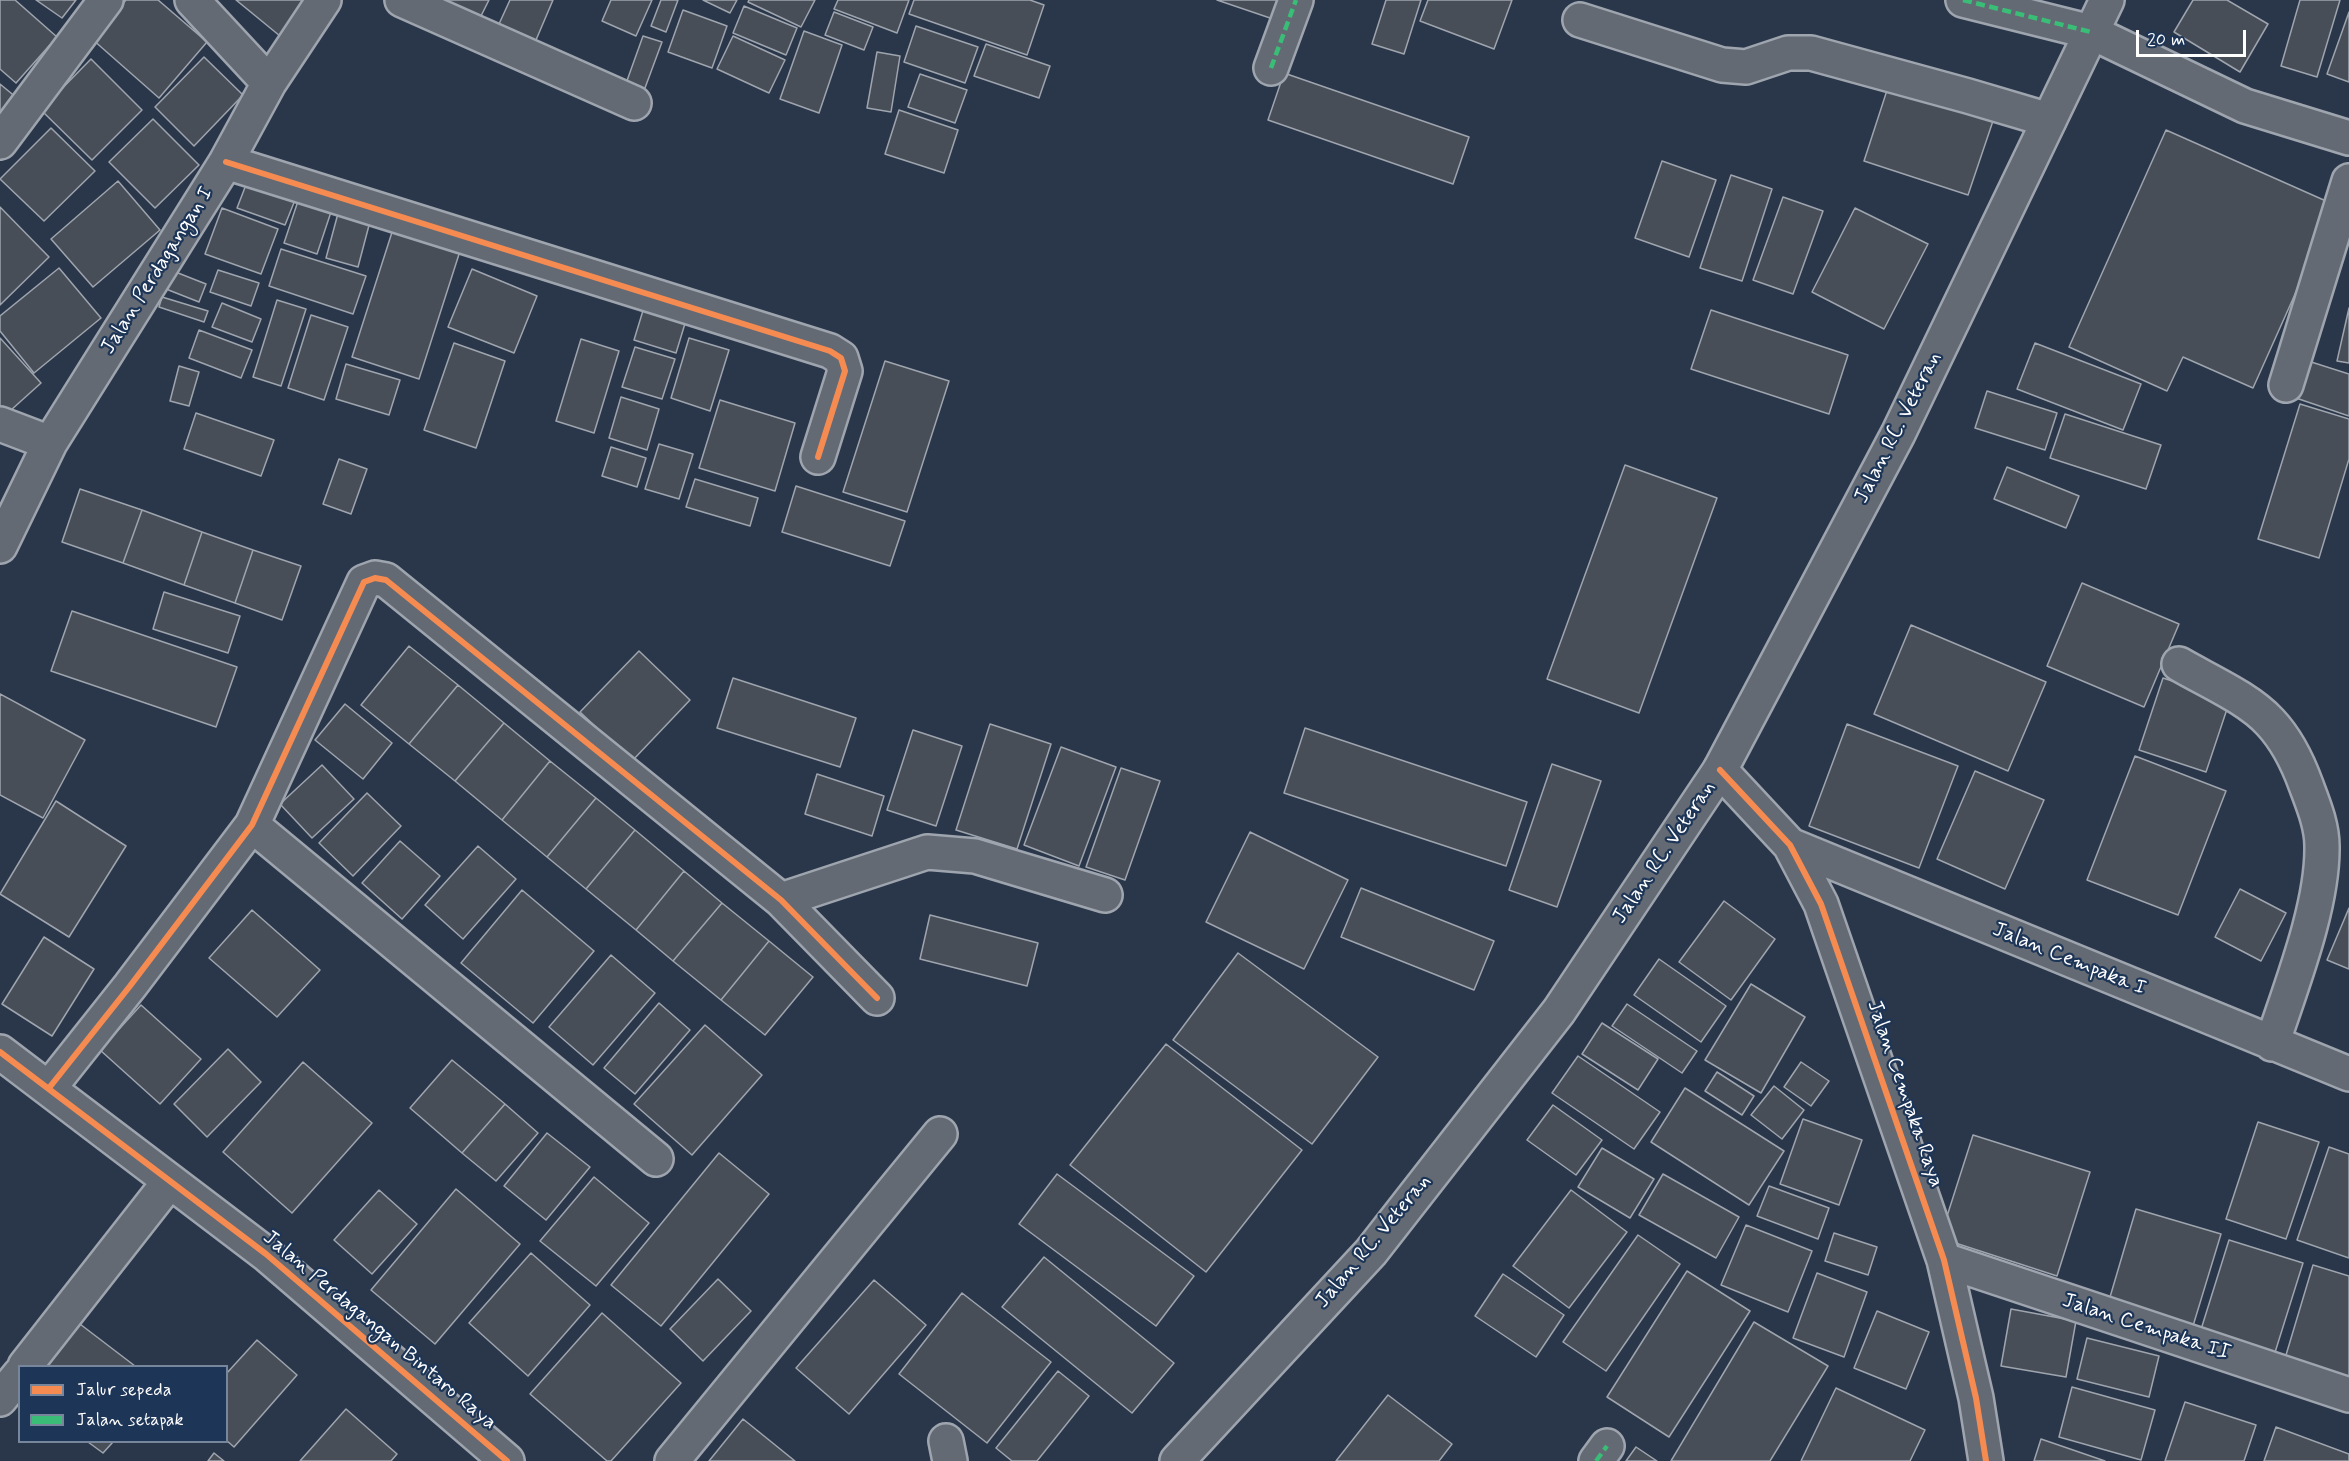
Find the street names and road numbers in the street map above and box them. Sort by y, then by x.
street label: Jalan Perdagangan I [96,183,220,359]
street label: Jalan RC. Veteran [1850,348,1948,508]
street label: Jalan RC. Veteran [1608,777,1722,929]
street label: Jalan Cempaka I [1989,918,2149,1002]
street label: Jalan Cempaka Raya [1860,997,1948,1191]
street label: Jalan RC. Veteran [1311,1170,1437,1314]
street label: Jalan Perdagangan Bintaro Raya [257,1226,501,1436]
street label: Jalan Cempaka II [2059,1289,2233,1367]

